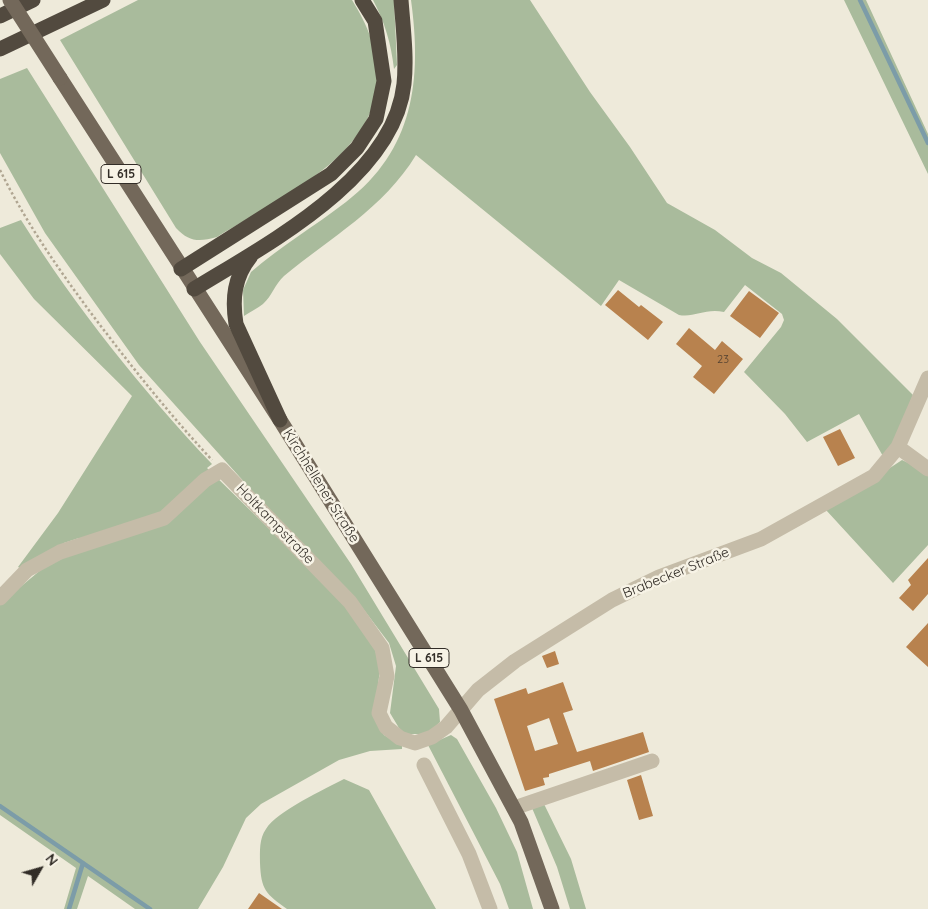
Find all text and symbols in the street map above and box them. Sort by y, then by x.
road number: L 615 [101,164,141,183]
house number: 23 [717,353,729,367]
street label: Kirchhellener Straße [279,426,363,546]
street label: Holtkampstraße [232,480,318,568]
street label: Brabecker Straße [620,544,732,602]
road number: L 615 [409,648,449,668]
north arrow [15,844,65,894]
text: N [42,850,62,869]

